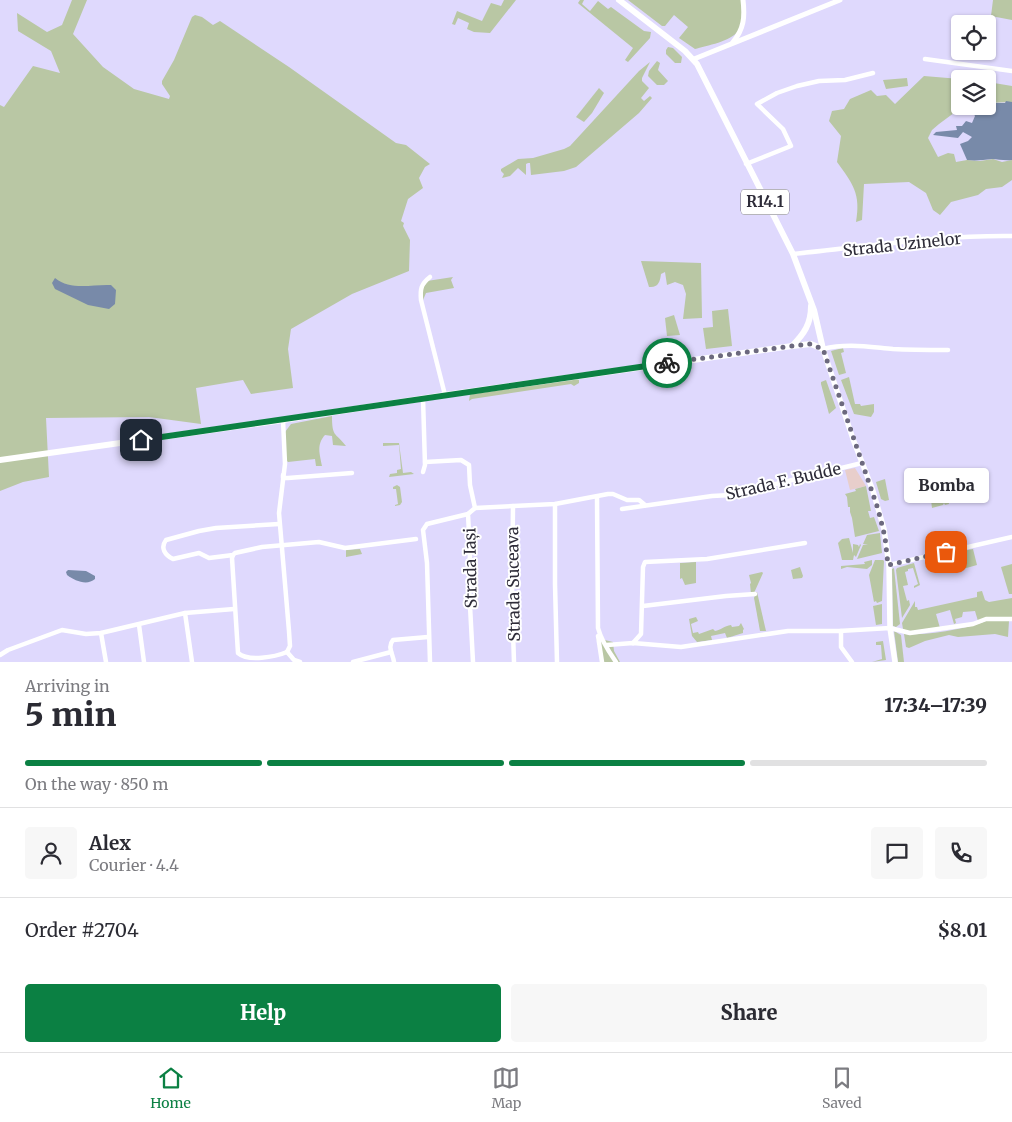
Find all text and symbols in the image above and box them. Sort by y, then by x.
map controls [951,15,996,115]
button: locate [951,15,996,60]
button: layers [951,70,996,115]
road number: R14.1 [741,190,789,214]
street label: Strada Uzinelor [842,228,962,260]
courier [642,338,692,388]
icon: bike [653,349,681,377]
pin [120,419,162,461]
icon: home [127,426,155,454]
street label: Strada F. Budde [723,458,843,504]
callout: Bomba [904,467,988,502]
text: Bomba [918,475,975,495]
street label: Strada Suceava [502,526,524,642]
street label: Strada Iași [459,527,482,609]
pin [925,531,967,573]
icon: bag [932,538,960,566]
text: Arriving in [25,676,110,696]
text: 17:34–17:39 [884,693,987,717]
text: 5 min [25,695,116,735]
text: On the way · 850 m [25,774,168,794]
button: person [25,827,77,879]
button: chat [871,827,923,879]
button: phone [935,827,987,879]
text: Alex [89,831,131,855]
text: Courier · 4.4 [89,855,179,875]
text: Order #2704 [25,918,139,942]
text: $8.01 [937,918,987,942]
button: Help [25,984,501,1042]
button: Share [511,984,987,1042]
tab: Home [150,1064,191,1112]
tab: Map [491,1064,521,1112]
tab: Saved [822,1064,862,1112]

